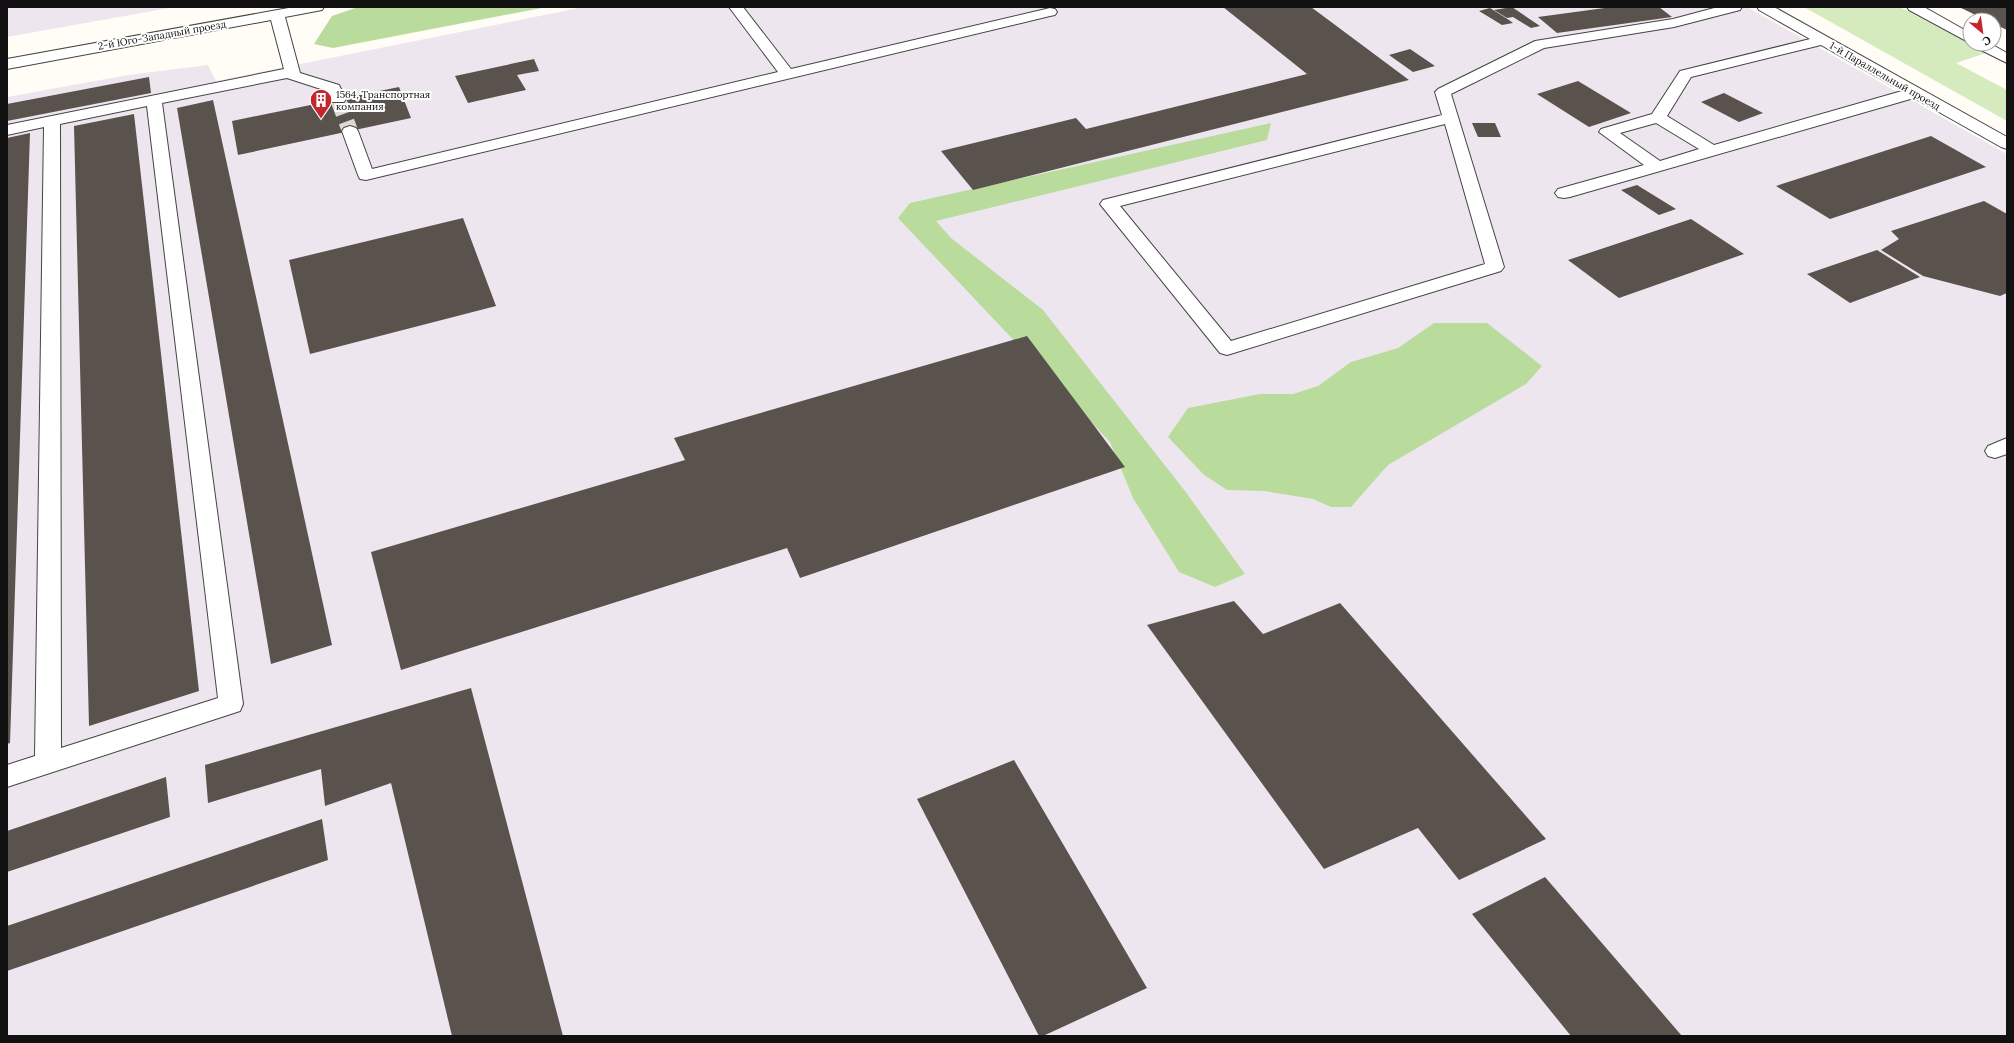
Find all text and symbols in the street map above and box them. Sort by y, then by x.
north arrow [1962,12,2002,52]
street label: 2-й Юго-Западный проезд [97,17,227,53]
text: С [1980,33,1994,49]
street label: 1-й Параллельный проезд [1827,39,1943,113]
building icon: 1564, Транспортная компания [308,87,334,120]
place label: 1564, Транспортная компания [336,88,430,113]

